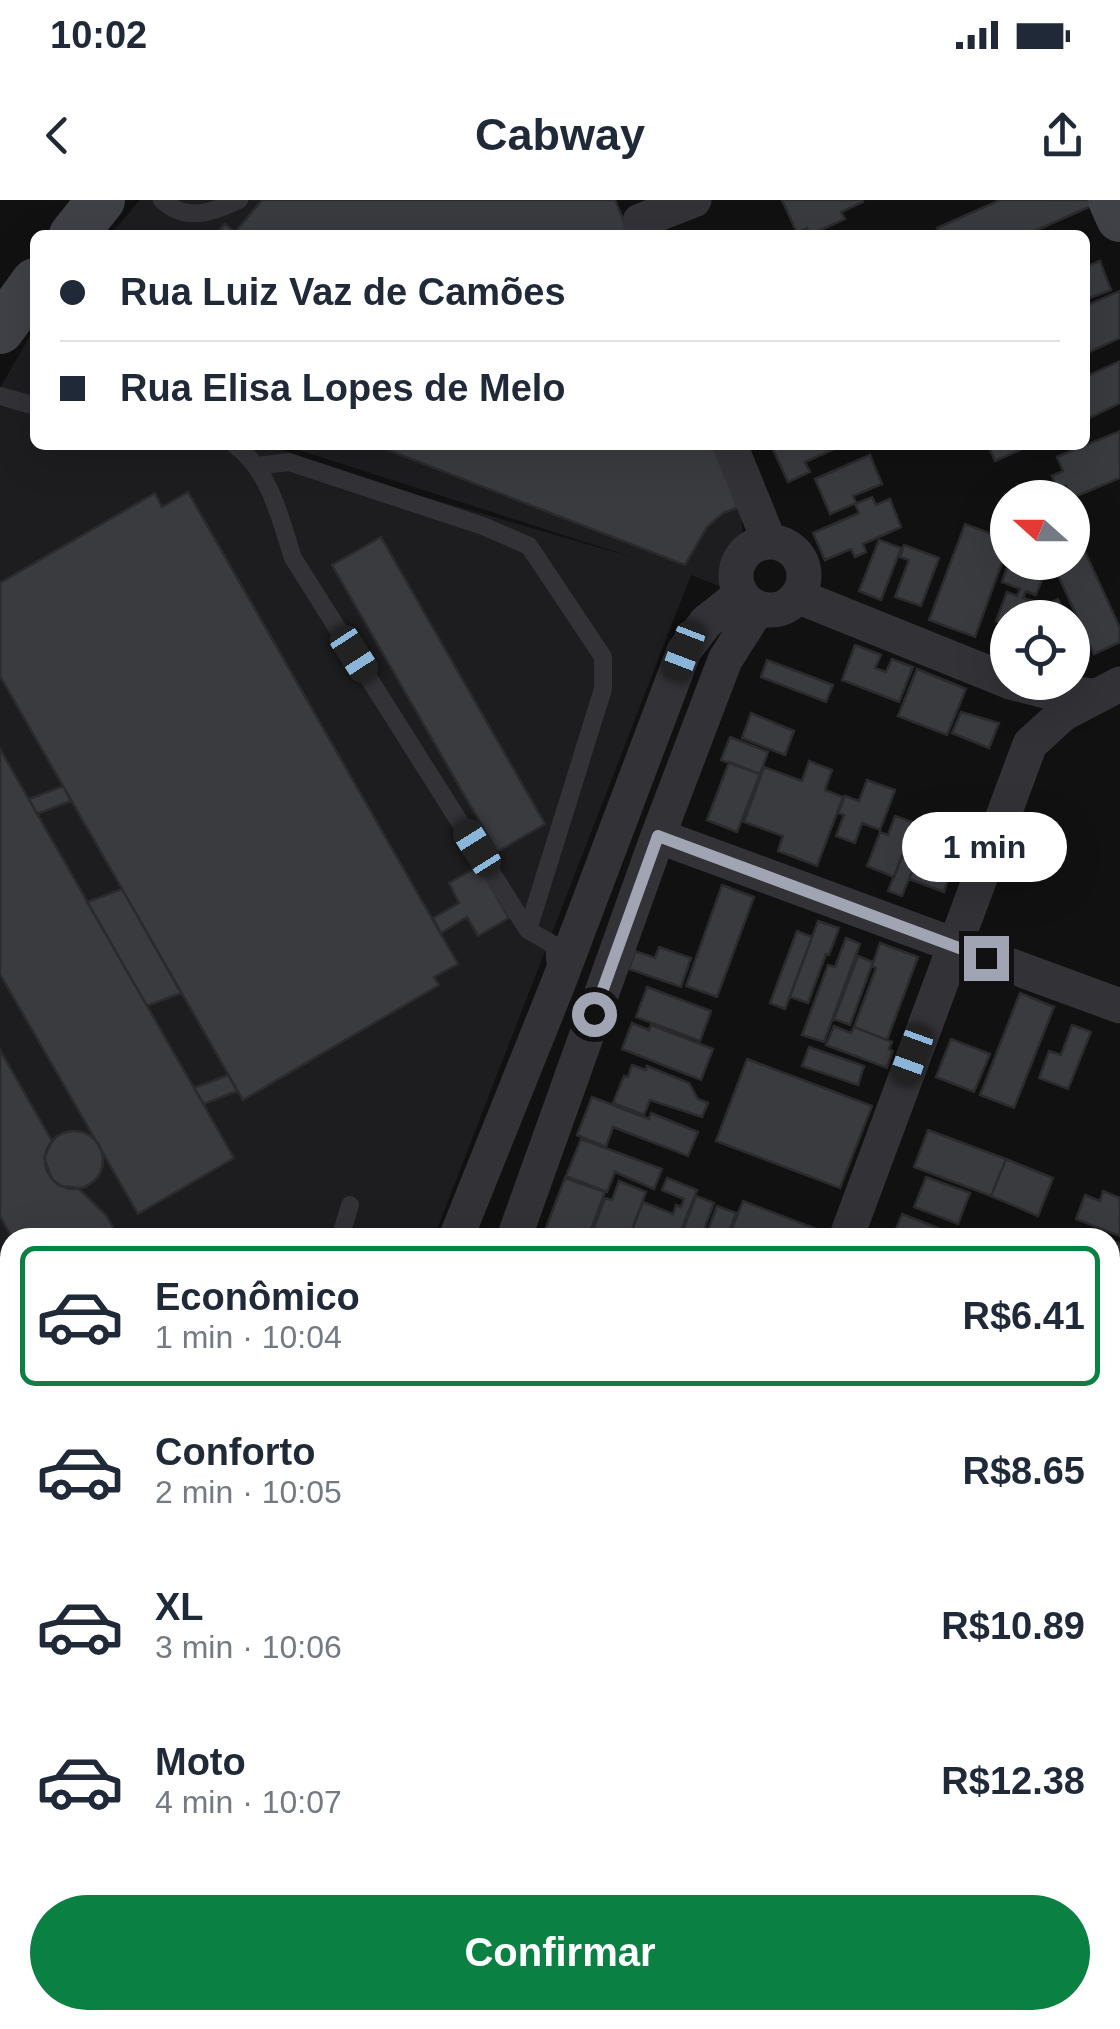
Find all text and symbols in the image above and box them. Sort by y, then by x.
text: 10:02 [50,14,147,56]
icon: back [30,108,85,163]
icon: share [1035,108,1090,163]
text: Cabway [475,109,645,160]
text: Rua Luiz Vaz de Camões [120,271,566,313]
text: Rua Elisa Lopes de Melo [120,367,566,409]
north arrow [990,480,1090,580]
map controls [990,480,1090,700]
button: locate [990,600,1090,700]
car [659,618,709,684]
car [325,621,383,687]
callout: 1 min [904,813,1068,883]
car [448,815,506,881]
text: 1 min [943,829,1026,865]
route end [964,936,1009,981]
route start [572,992,617,1037]
car [888,1022,936,1088]
icon: car [35,1271,125,1361]
text: Econômico [155,1276,360,1318]
text: R$6.41 [962,1295,1085,1337]
text: 1 min · 10:04 [155,1319,342,1355]
icon: car [35,1426,125,1516]
text: Conforto [155,1431,315,1473]
text: R$8.65 [962,1450,1085,1492]
text: 2 min · 10:05 [155,1474,342,1510]
icon: car [35,1581,125,1671]
text: XL [155,1586,204,1628]
text: R$10.89 [941,1605,1085,1647]
text: 3 min · 10:06 [155,1629,342,1665]
icon: car [35,1736,125,1826]
text: Moto [155,1741,246,1783]
text: R$12.38 [941,1760,1085,1802]
text: 4 min · 10:07 [155,1784,342,1820]
button: Confirmar [30,1895,1090,2010]

